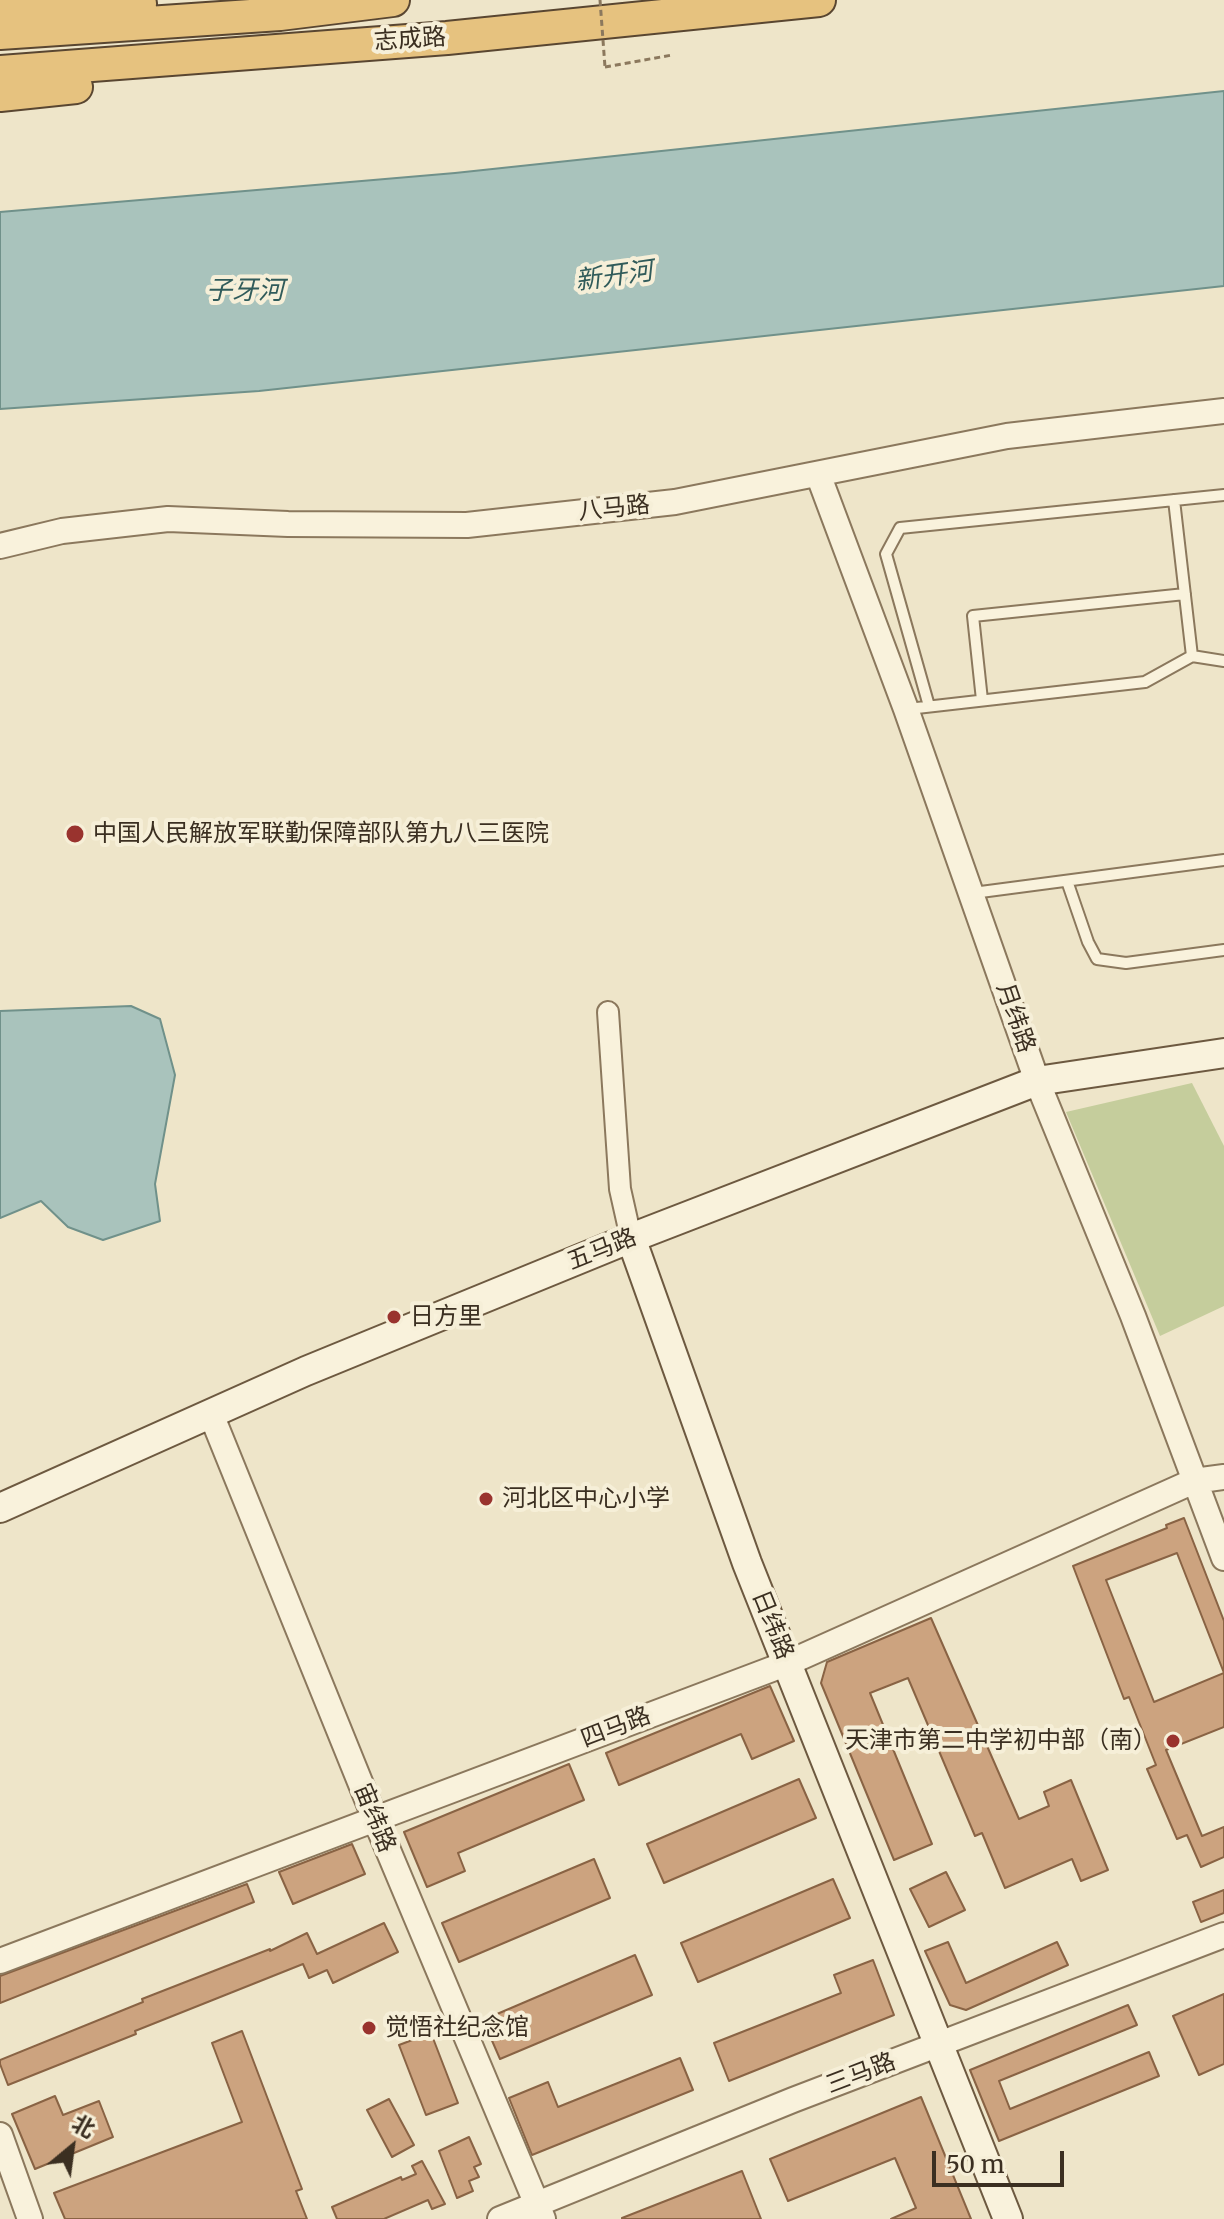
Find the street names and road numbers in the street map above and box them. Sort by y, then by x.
street label: 志成路 [373,23,447,57]
street label: 八马路 [577,491,651,527]
street label: 月纬路 [990,979,1040,1057]
street label: 五马路 [563,1223,641,1277]
street label: 日纬路 [745,1586,799,1664]
street label: 四马路 [577,1702,655,1754]
street label: 宙纬路 [347,1779,401,1857]
street label: 三马路 [822,2048,900,2100]

